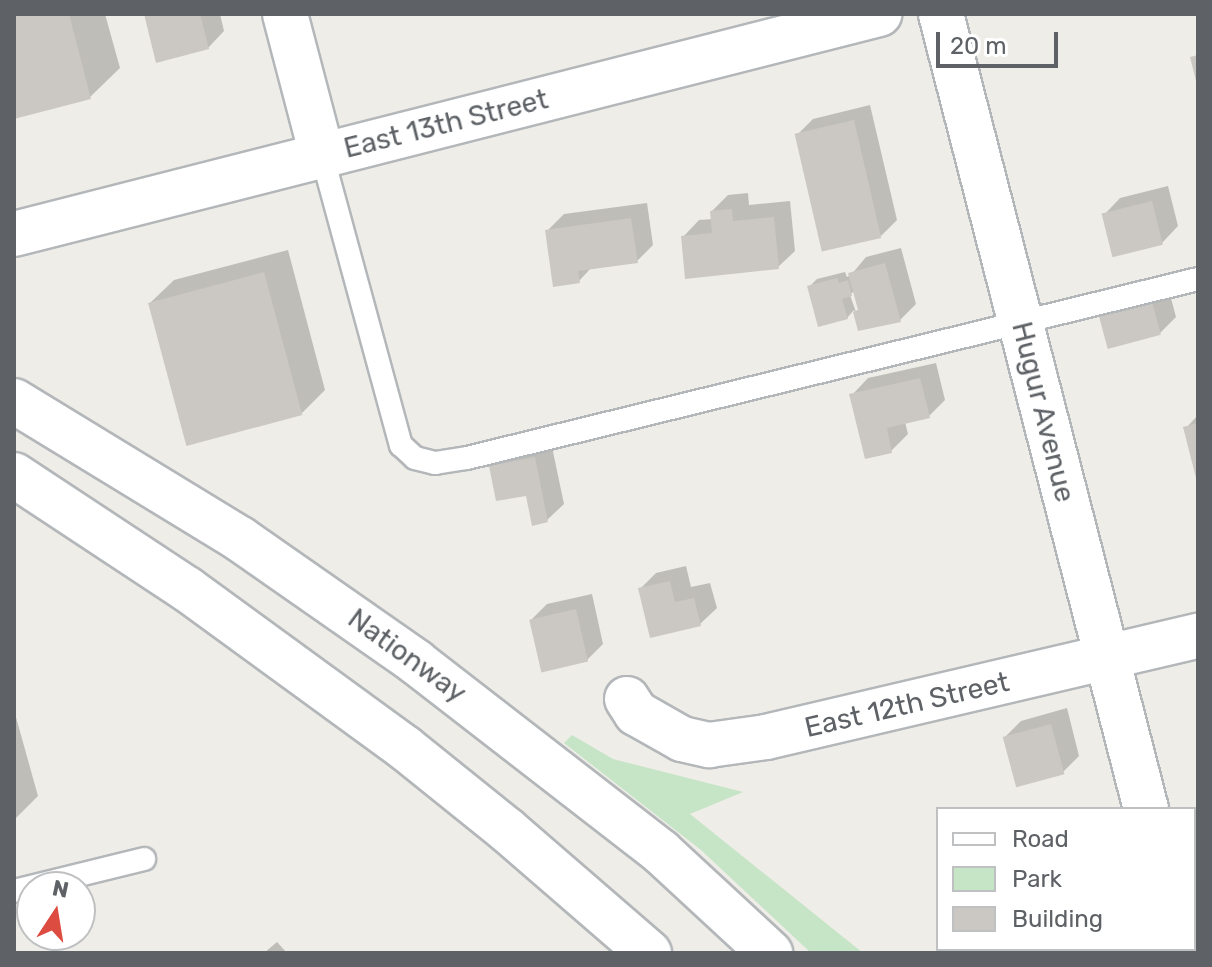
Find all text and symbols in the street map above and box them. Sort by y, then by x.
scale bar [940,16,1062,66]
text: 20 m [950,32,1007,60]
street label: East 13th Street [340,82,552,166]
street label: Hugur Avenue [1004,318,1082,506]
street label: Nationway [341,602,473,710]
street label: East 12th Street [802,665,1012,745]
legend [936,807,1196,951]
text: Road [1012,825,1069,853]
text: Park [1012,865,1062,893]
north arrow [16,871,96,951]
text: N [50,874,71,904]
text: Building [1012,905,1103,933]

